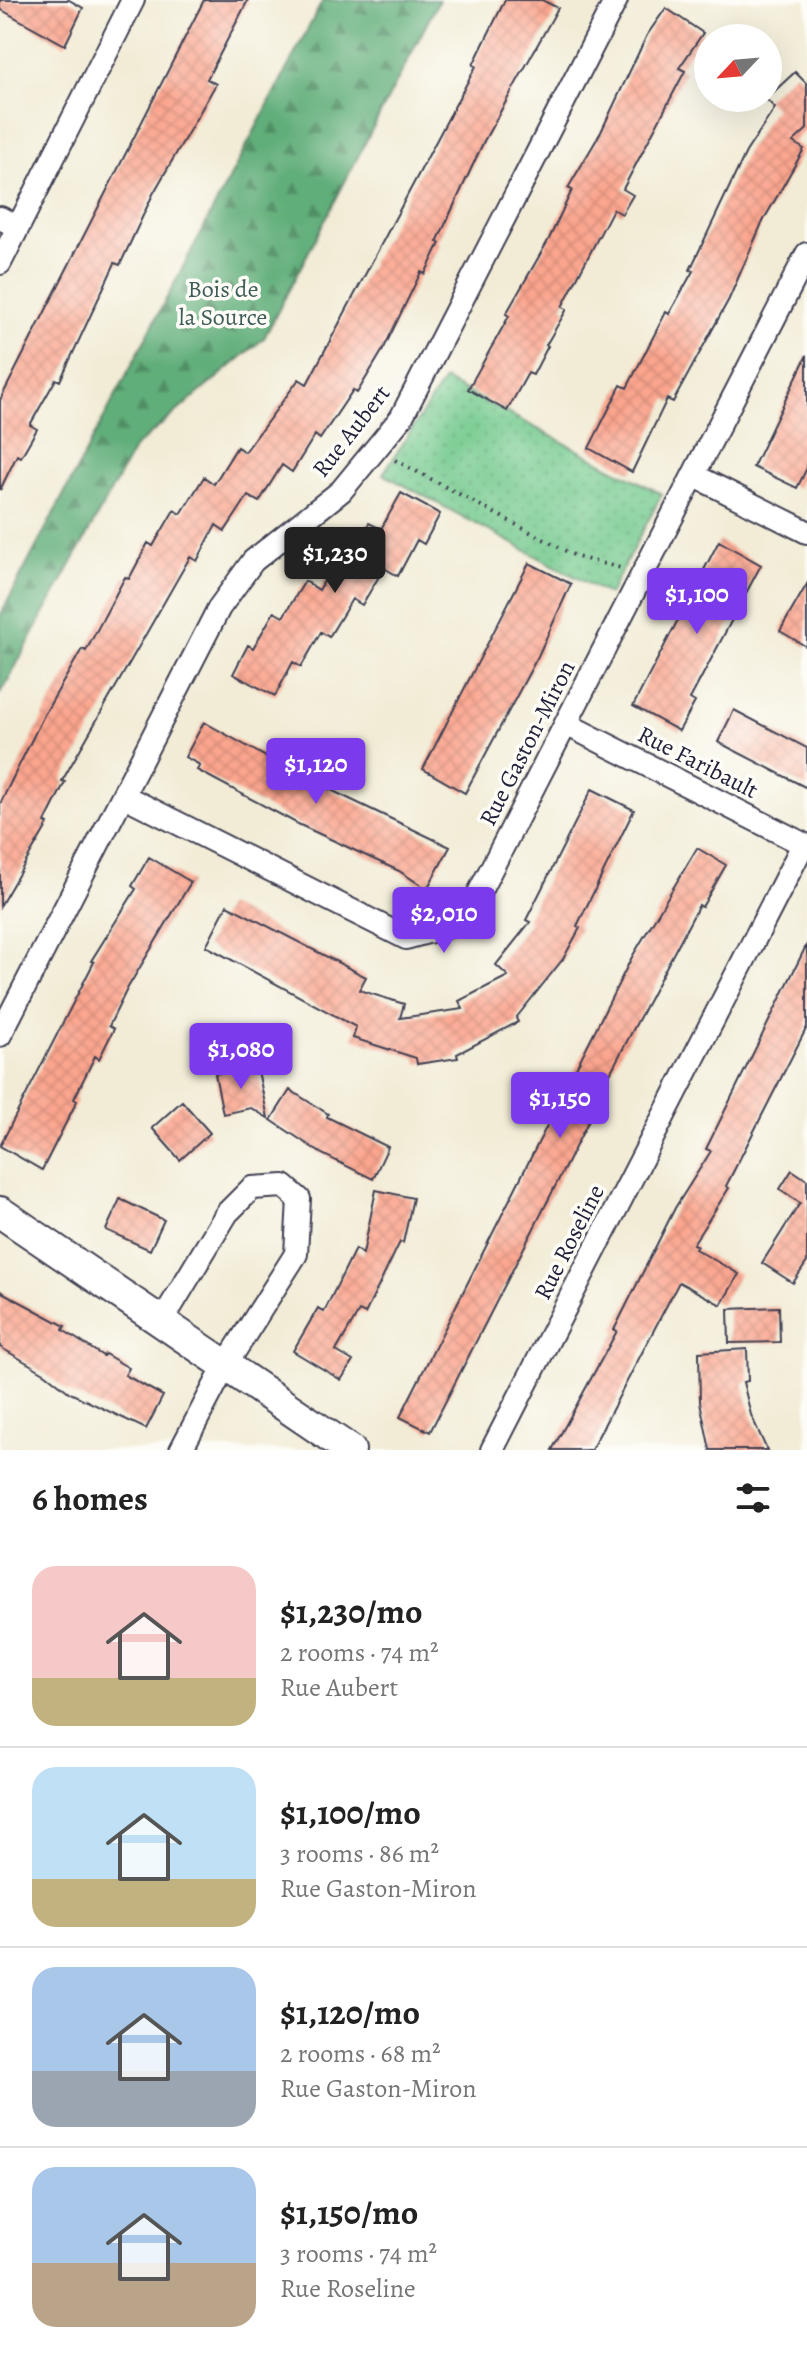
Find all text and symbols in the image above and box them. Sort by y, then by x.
north arrow [694,24,782,112]
map controls [694,24,782,112]
park label: Bois de la Source [179,273,267,333]
street label: Rue Aubert [305,378,397,484]
pin: $1,230 [270,527,400,595]
text: $1,230 [302,535,368,570]
pin: $1,100 [632,568,762,636]
text: $1,100 [665,576,729,611]
street label: Rue Gaston-Miron [472,655,582,831]
street label: Rue Faribault [632,718,764,806]
pin: $1,120 [251,738,381,806]
text: $1,120 [284,746,348,781]
pin: $2,010 [379,887,509,955]
text: $2,010 [410,895,478,930]
pin: $1,080 [176,1023,306,1091]
text: $1,080 [207,1031,275,1066]
pin: $1,150 [495,1072,625,1140]
text: $1,150 [529,1080,591,1115]
street label: Rue Roseline [526,1179,612,1305]
text: 6 homes [32,1475,148,1522]
icon: filters [731,1476,775,1520]
text: $1,230/mo [280,1588,423,1635]
icon: home [96,1598,192,1694]
text: 2 rooms · 74 m² [280,1635,439,1670]
text: Rue Aubert [280,1670,398,1705]
text: $1,100/mo [280,1789,421,1836]
icon: home [96,1799,192,1895]
text: 3 rooms · 86 m² [280,1836,439,1871]
text: Rue Gaston-Miron [280,1871,476,1906]
text: $1,120/mo [280,1989,420,2036]
icon: home [96,1999,192,2095]
text: 2 rooms · 68 m² [280,2036,441,2071]
text: Rue Gaston-Miron [280,2071,476,2106]
text: $1,150/mo [280,2189,418,2236]
icon: home [96,2199,192,2295]
text: 3 rooms · 74 m² [280,2236,437,2271]
text: Rue Roseline [280,2271,416,2306]

